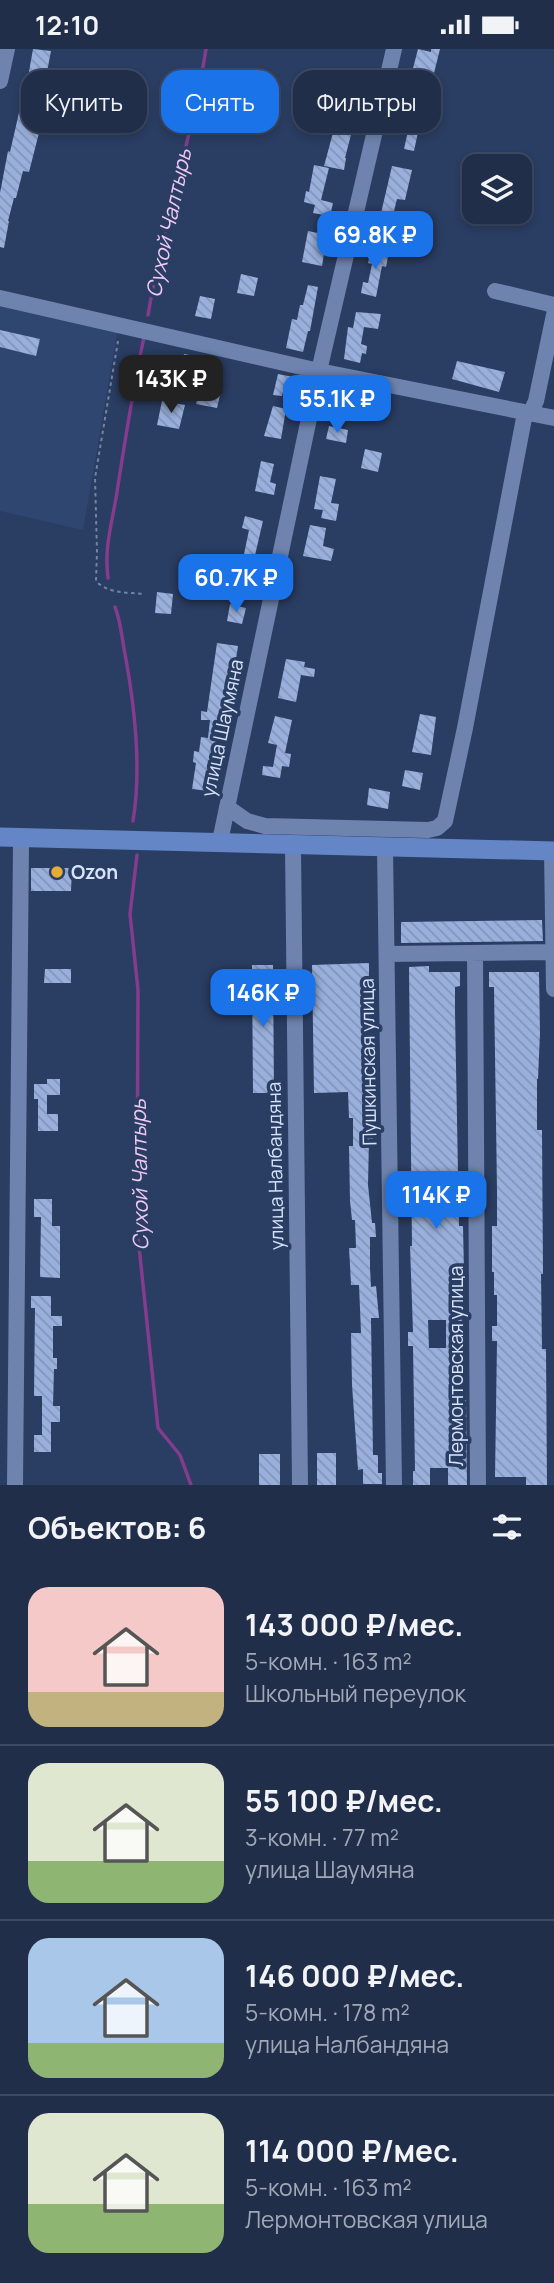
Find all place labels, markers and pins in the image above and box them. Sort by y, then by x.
pin: 69.8K ₽ [310,211,440,271]
pin: 143K ₽ [114,355,228,415]
pin: 55.1K ₽ [272,375,402,435]
pin: 60.7K ₽ [171,554,301,614]
place label: Ozon [71,859,118,885]
marker: Ozon [49,864,65,880]
pin: 146K ₽ [206,969,320,1029]
pin: 114K ₽ [379,1171,493,1231]

